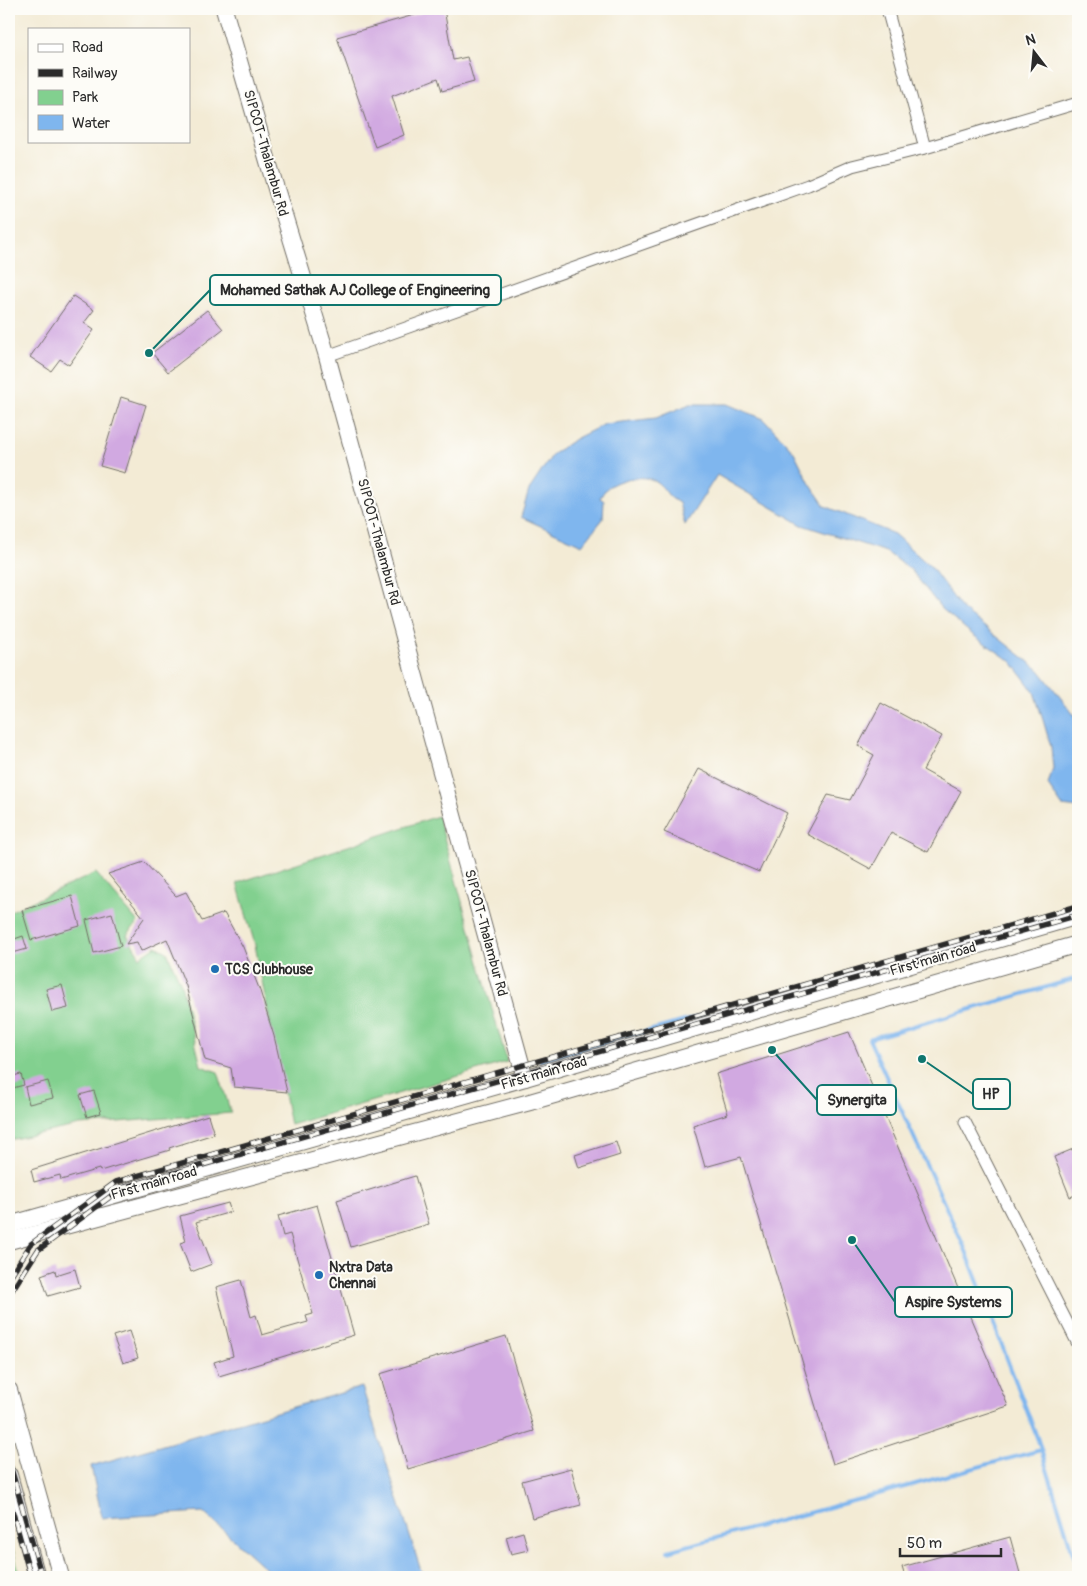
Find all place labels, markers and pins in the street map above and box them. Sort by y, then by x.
callout: Mohamed Sathak AJ College of Engineering [210,275,501,305]
place label: TCS Clubhouse [224,961,314,978]
marker: TCS Clubhouse [209,963,221,975]
callout: HP [973,1079,1010,1109]
callout: Synergita [817,1085,896,1115]
place label: Nxtra Data Chennai [329,1259,393,1292]
marker: Nxtra Data Chennai [313,1269,325,1281]
callout: Aspire Systems [895,1287,1012,1317]

